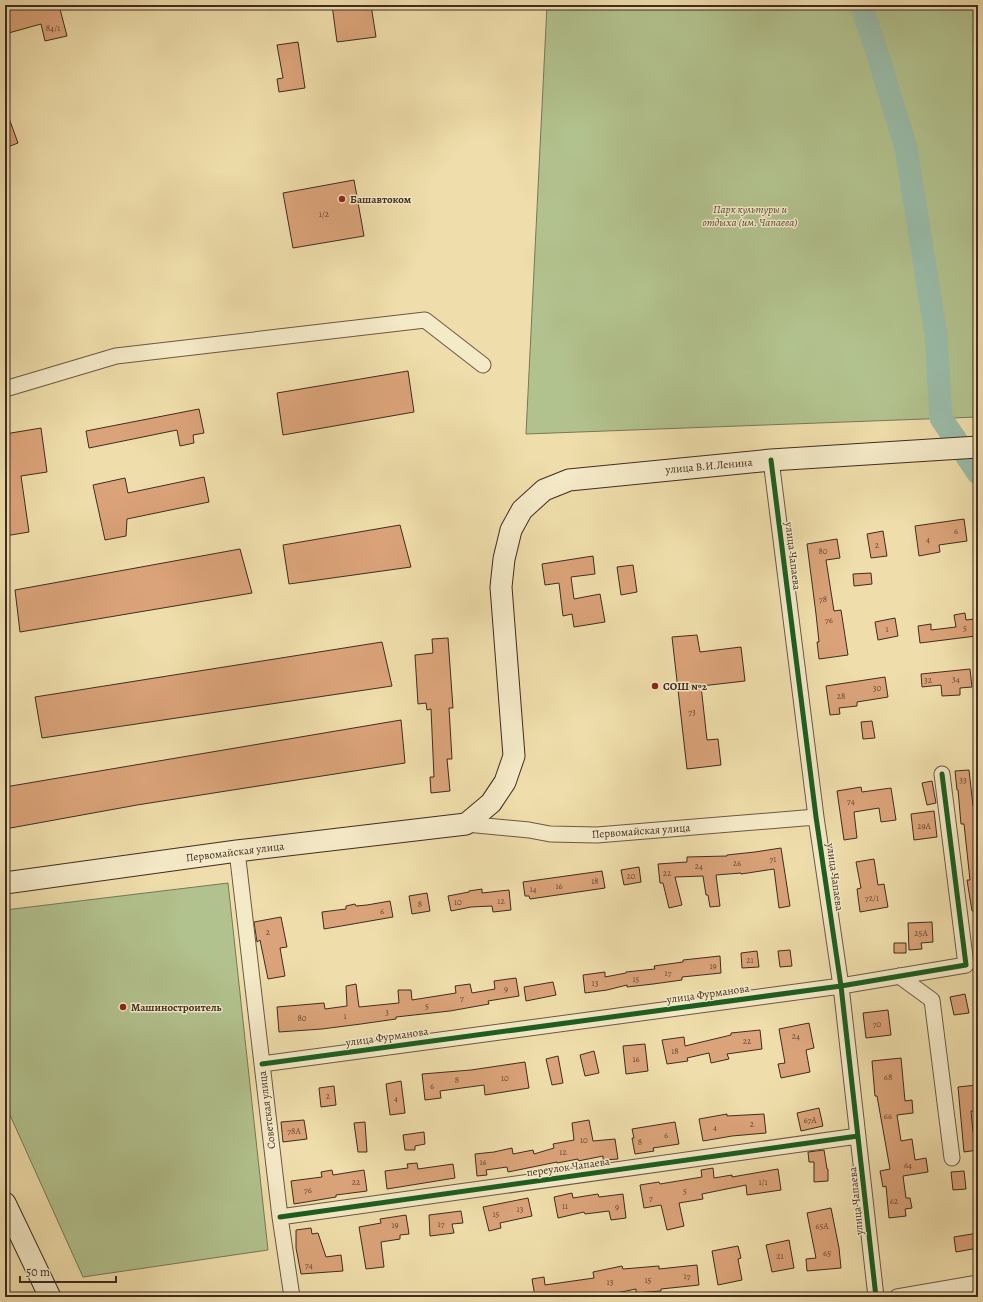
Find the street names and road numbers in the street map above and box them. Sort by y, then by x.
street label: улица В.И.Ленина [664,455,754,477]
street label: улица Чапаева [781,520,805,592]
street label: Первомайская улица [591,820,692,842]
street label: Первомайская улица [185,838,286,865]
street label: улица Чапаева [823,841,847,913]
street label: улица Фурманова [665,981,751,1007]
street label: улица Фурманова [344,1024,430,1050]
street label: Советская улица [255,1069,279,1150]
street label: переулок Чапаева [525,1154,612,1180]
street label: улица Чапаева [845,1165,867,1237]

